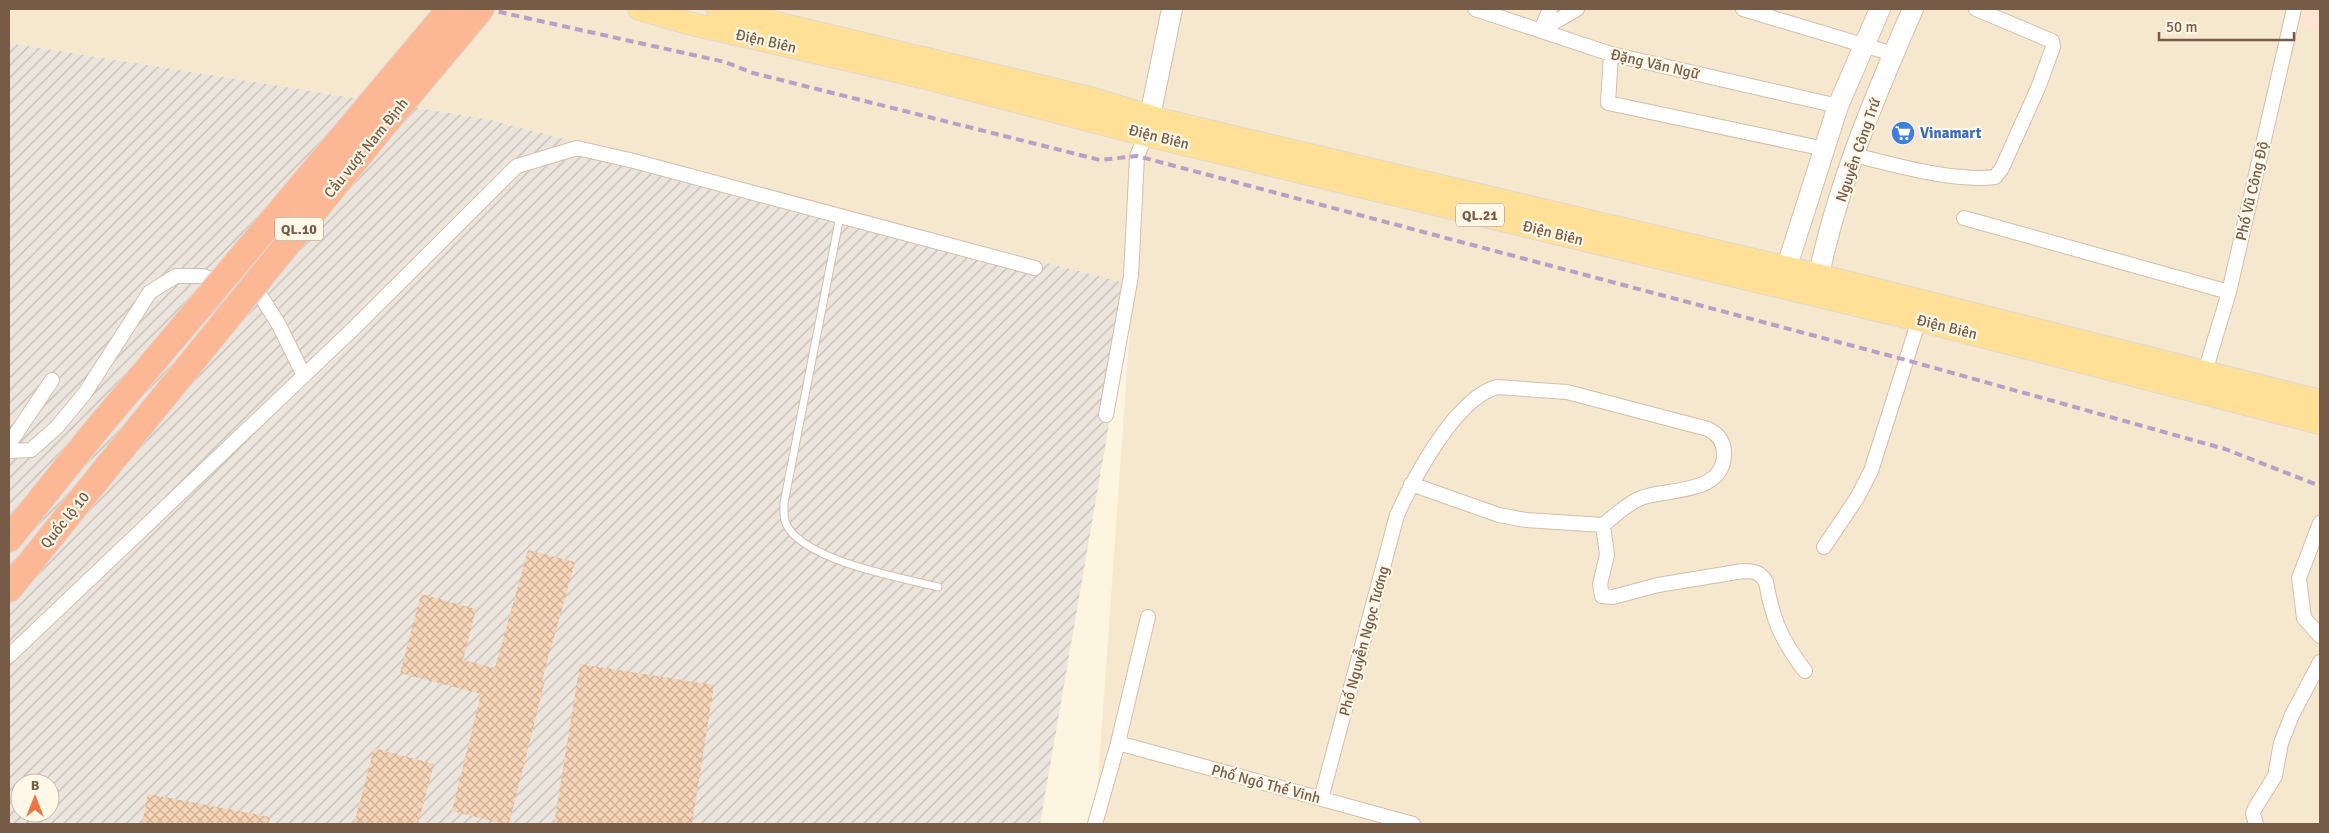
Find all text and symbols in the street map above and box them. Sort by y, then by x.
scale bar [2159,10,2294,42]
text: 50 m [2166,18,2197,36]
street label: Điện Biên [734,25,798,57]
street label: Đặng Văn Ngữ [1609,45,1702,83]
street label: Cầu vượt Nam Định [320,94,412,202]
street label: Nguyễn Công Trứ [1831,95,1884,204]
supermarket icon: Vinamart [1890,120,1916,146]
street label: Điện Biên [1127,121,1191,153]
place label: Vinamart [1920,124,1982,142]
street label: Phố Vũ Công Độ [2232,139,2272,242]
road number: QL.21 [1456,204,1504,226]
street label: Điện Biên [1521,217,1585,249]
road number: QL.10 [275,218,323,240]
street label: Điện Biên [1915,311,1979,343]
street label: Quốc lộ 10 [37,488,93,552]
street label: Phố Nguyễn Ngọc Tương [1334,564,1393,718]
street label: Phố Ngô Thế Vinh [1209,761,1323,807]
north arrow [10,773,60,823]
text: B [31,777,40,794]

